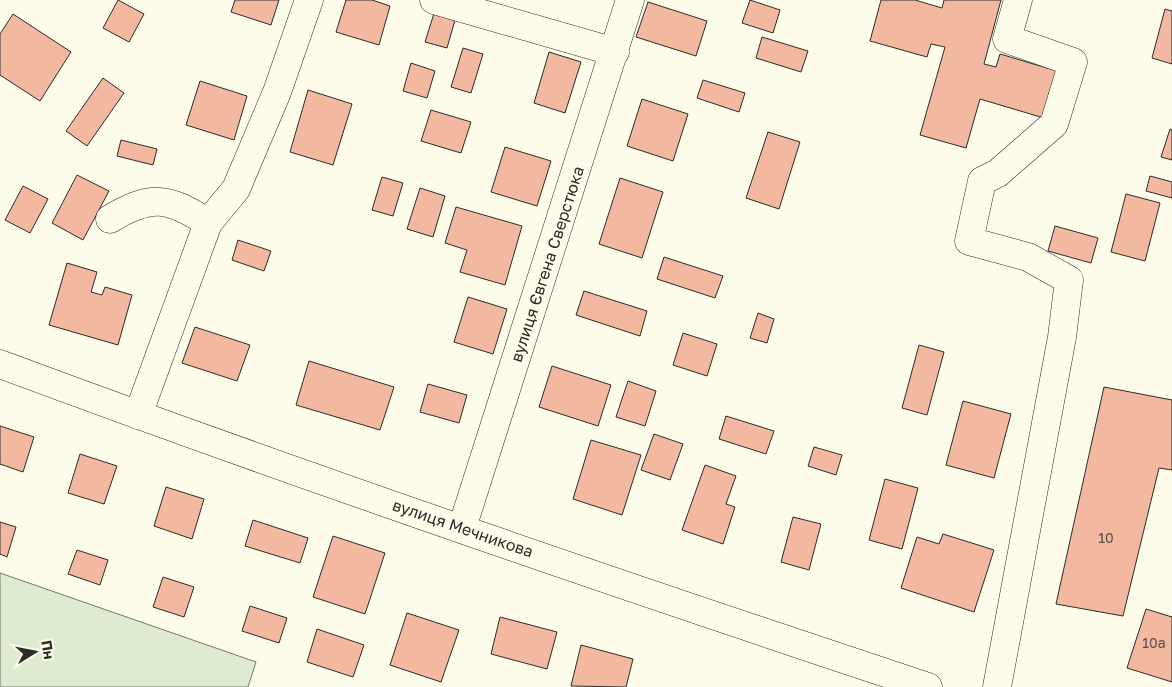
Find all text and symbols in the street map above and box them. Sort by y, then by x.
street label: вулиця Євгена Сверстюка [506,163,588,365]
street label: вулиця Мечникова [390,495,536,561]
house number: 10 [1098,529,1114,546]
north arrow [10,627,60,677]
house number: 10а [1142,634,1166,651]
text: Пн [38,639,58,661]

